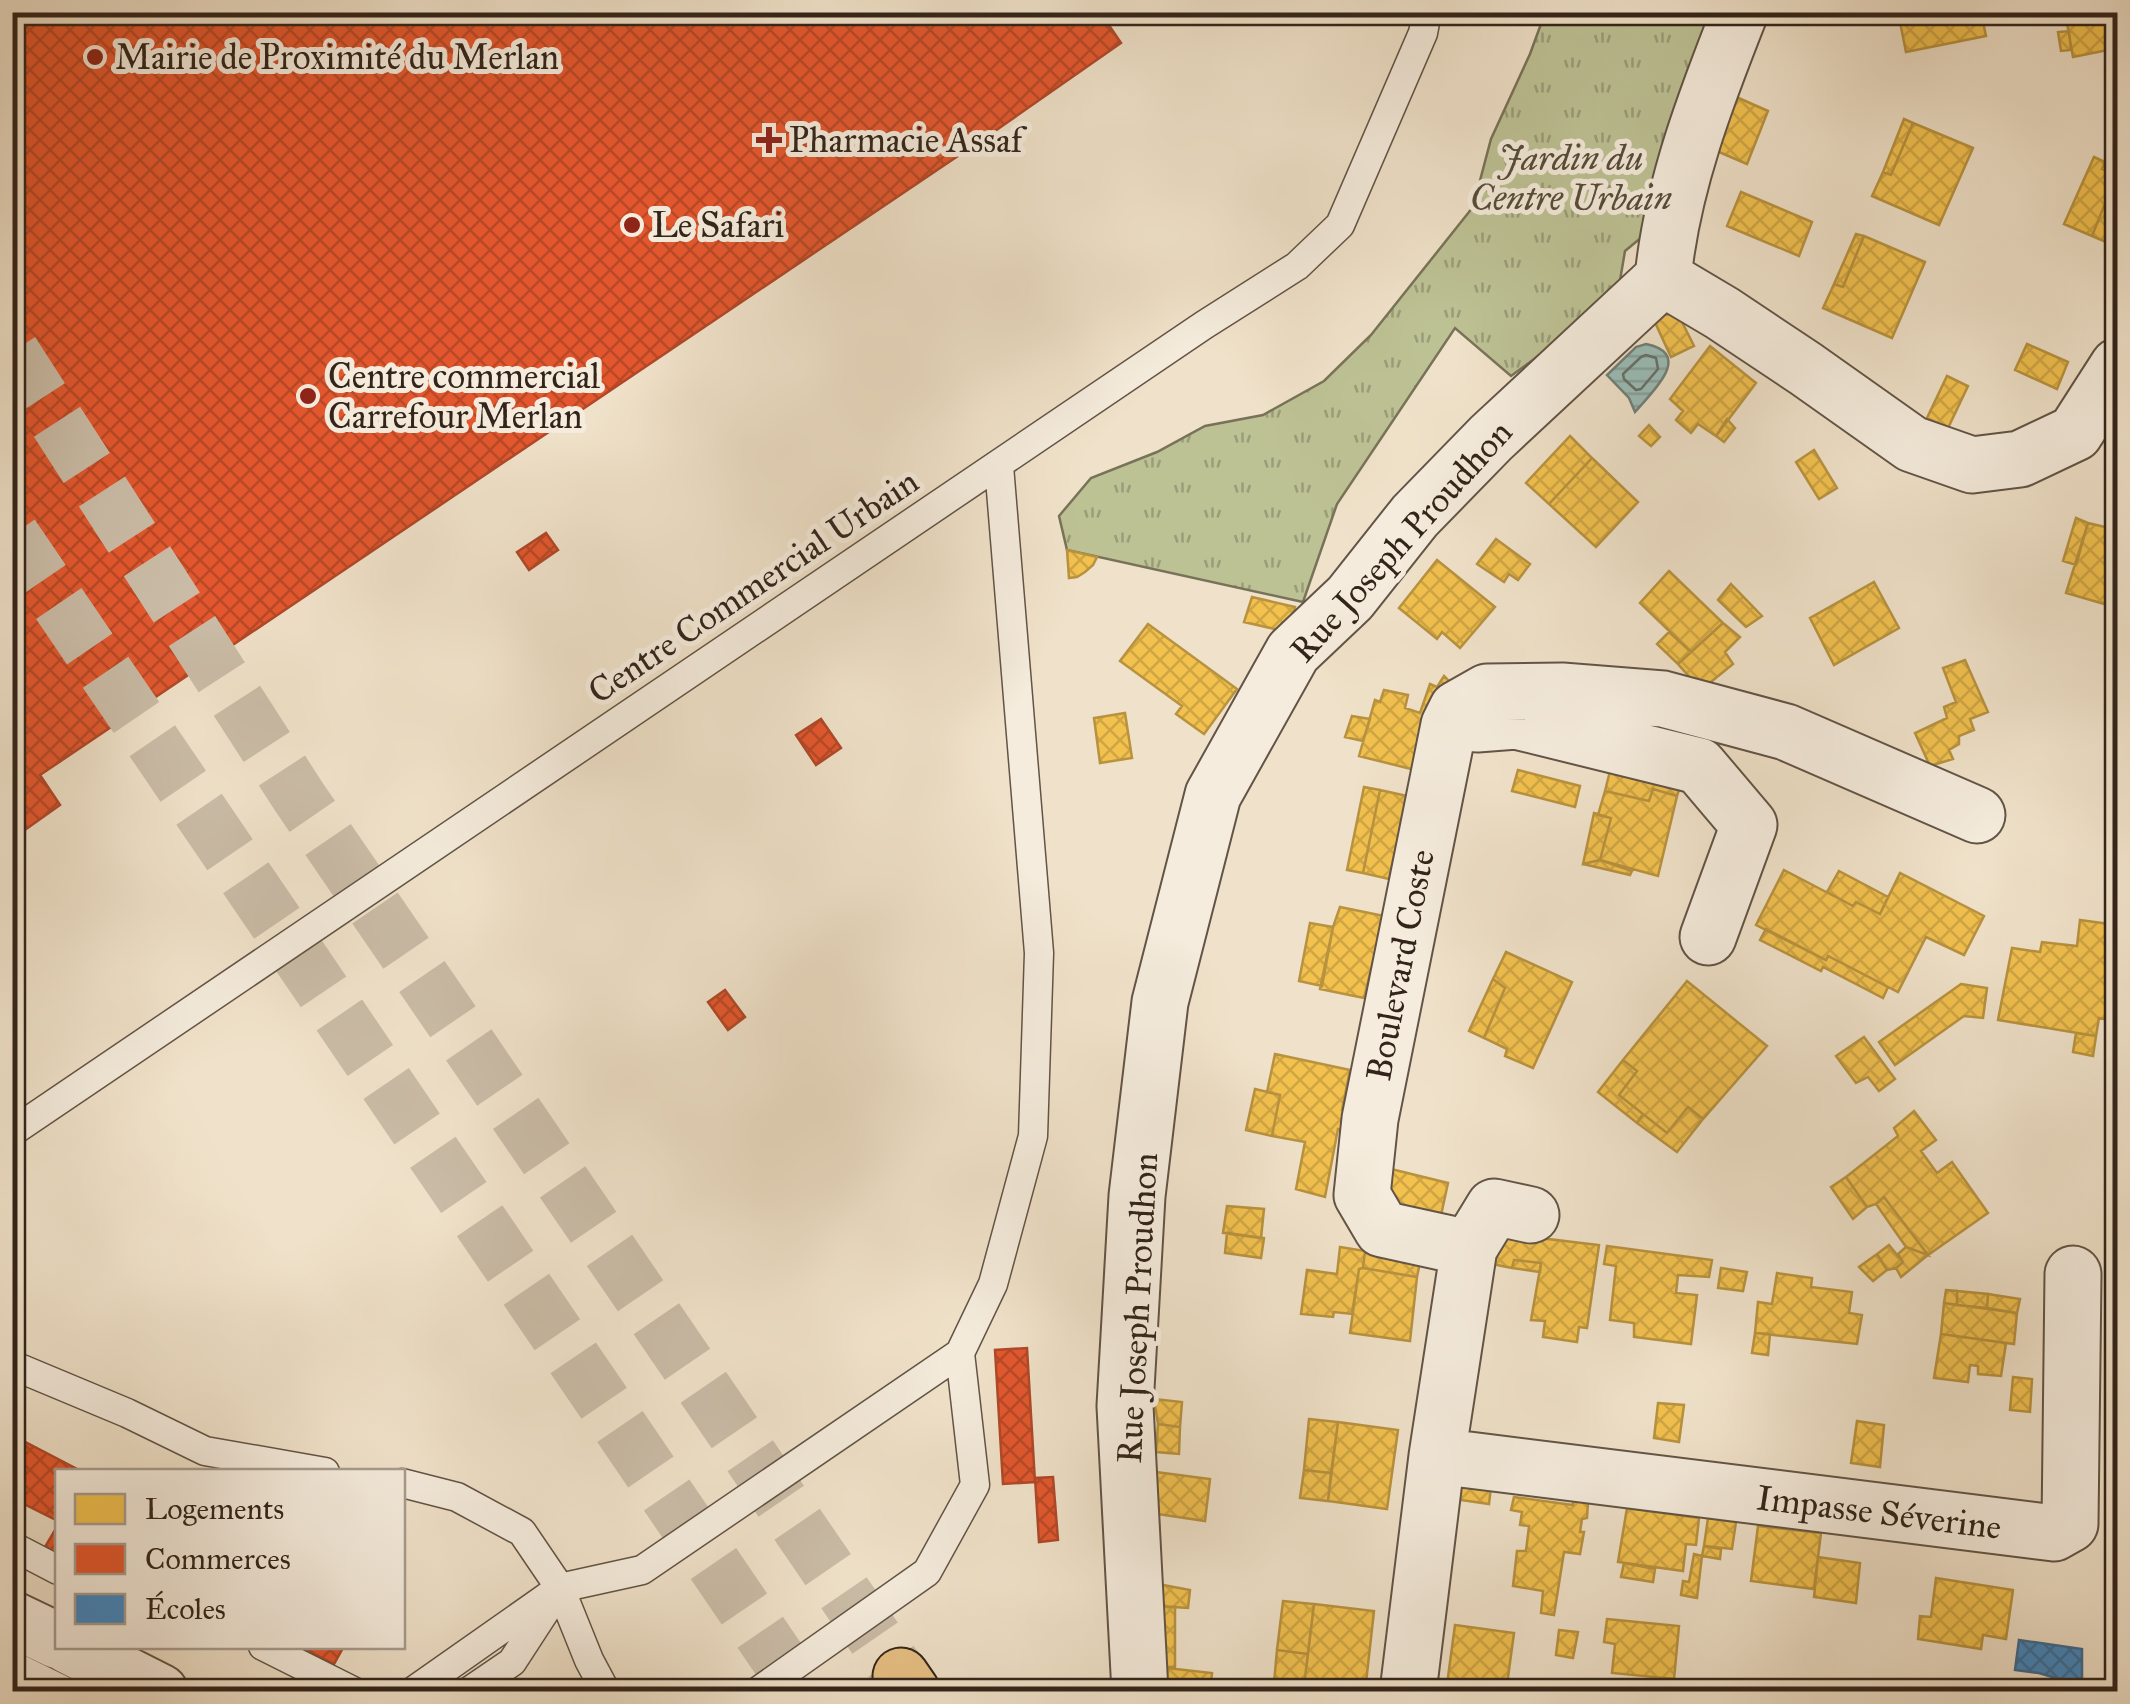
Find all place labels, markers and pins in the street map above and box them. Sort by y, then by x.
place label: Mairie de Proximité du Merlan [115,36,559,79]
marker: Mairie de Proximité du Merlan [84,46,106,68]
place label: Pharmacie Assaf [789,119,1028,162]
marker: Pharmacie Assaf [758,129,780,151]
place label: Le Safari [652,204,785,247]
marker: Le Safari [621,214,643,236]
place label: Centre commercial Carrefour Merlan [328,355,601,438]
marker: Centre commercial Carrefour Merlan [297,385,319,407]

